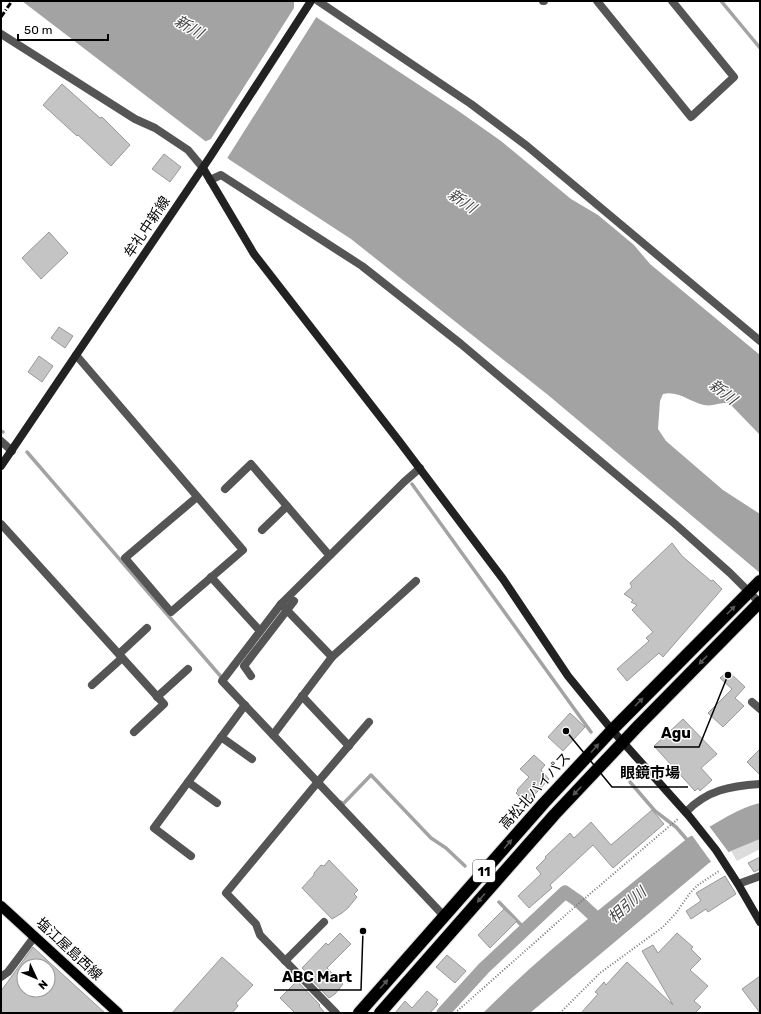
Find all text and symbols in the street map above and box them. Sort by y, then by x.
water label: 新川 [172,12,208,43]
scale bar [18,16,108,42]
text: 50 m [24,23,52,37]
water label: 新川 [445,185,481,218]
street label: 牟礼中新線 [120,193,174,261]
water label: 新川 [706,376,742,410]
one-way arrow [726,605,736,615]
one-way arrow [698,655,708,665]
one-way arrow [634,697,644,707]
callout: Agu [654,720,699,747]
text: Agu [661,724,691,742]
one-way arrow [590,743,600,753]
street label: 高松北バイパス [496,749,574,833]
callout: 眼鏡市場 [612,760,688,787]
text: 眼鏡市場 [620,764,680,782]
one-way arrow [572,786,582,796]
one-way arrow [503,839,512,850]
road number: 11 [473,860,495,882]
water label: 相引川 [604,882,651,927]
one-way arrow [476,893,486,903]
street label: 塩江屋島西線 [32,914,106,984]
north arrow [16,958,56,998]
callout: ABC Mart [274,963,361,990]
text: ABC Mart [282,968,352,986]
text: N [35,977,50,992]
one-way arrow [380,979,389,989]

